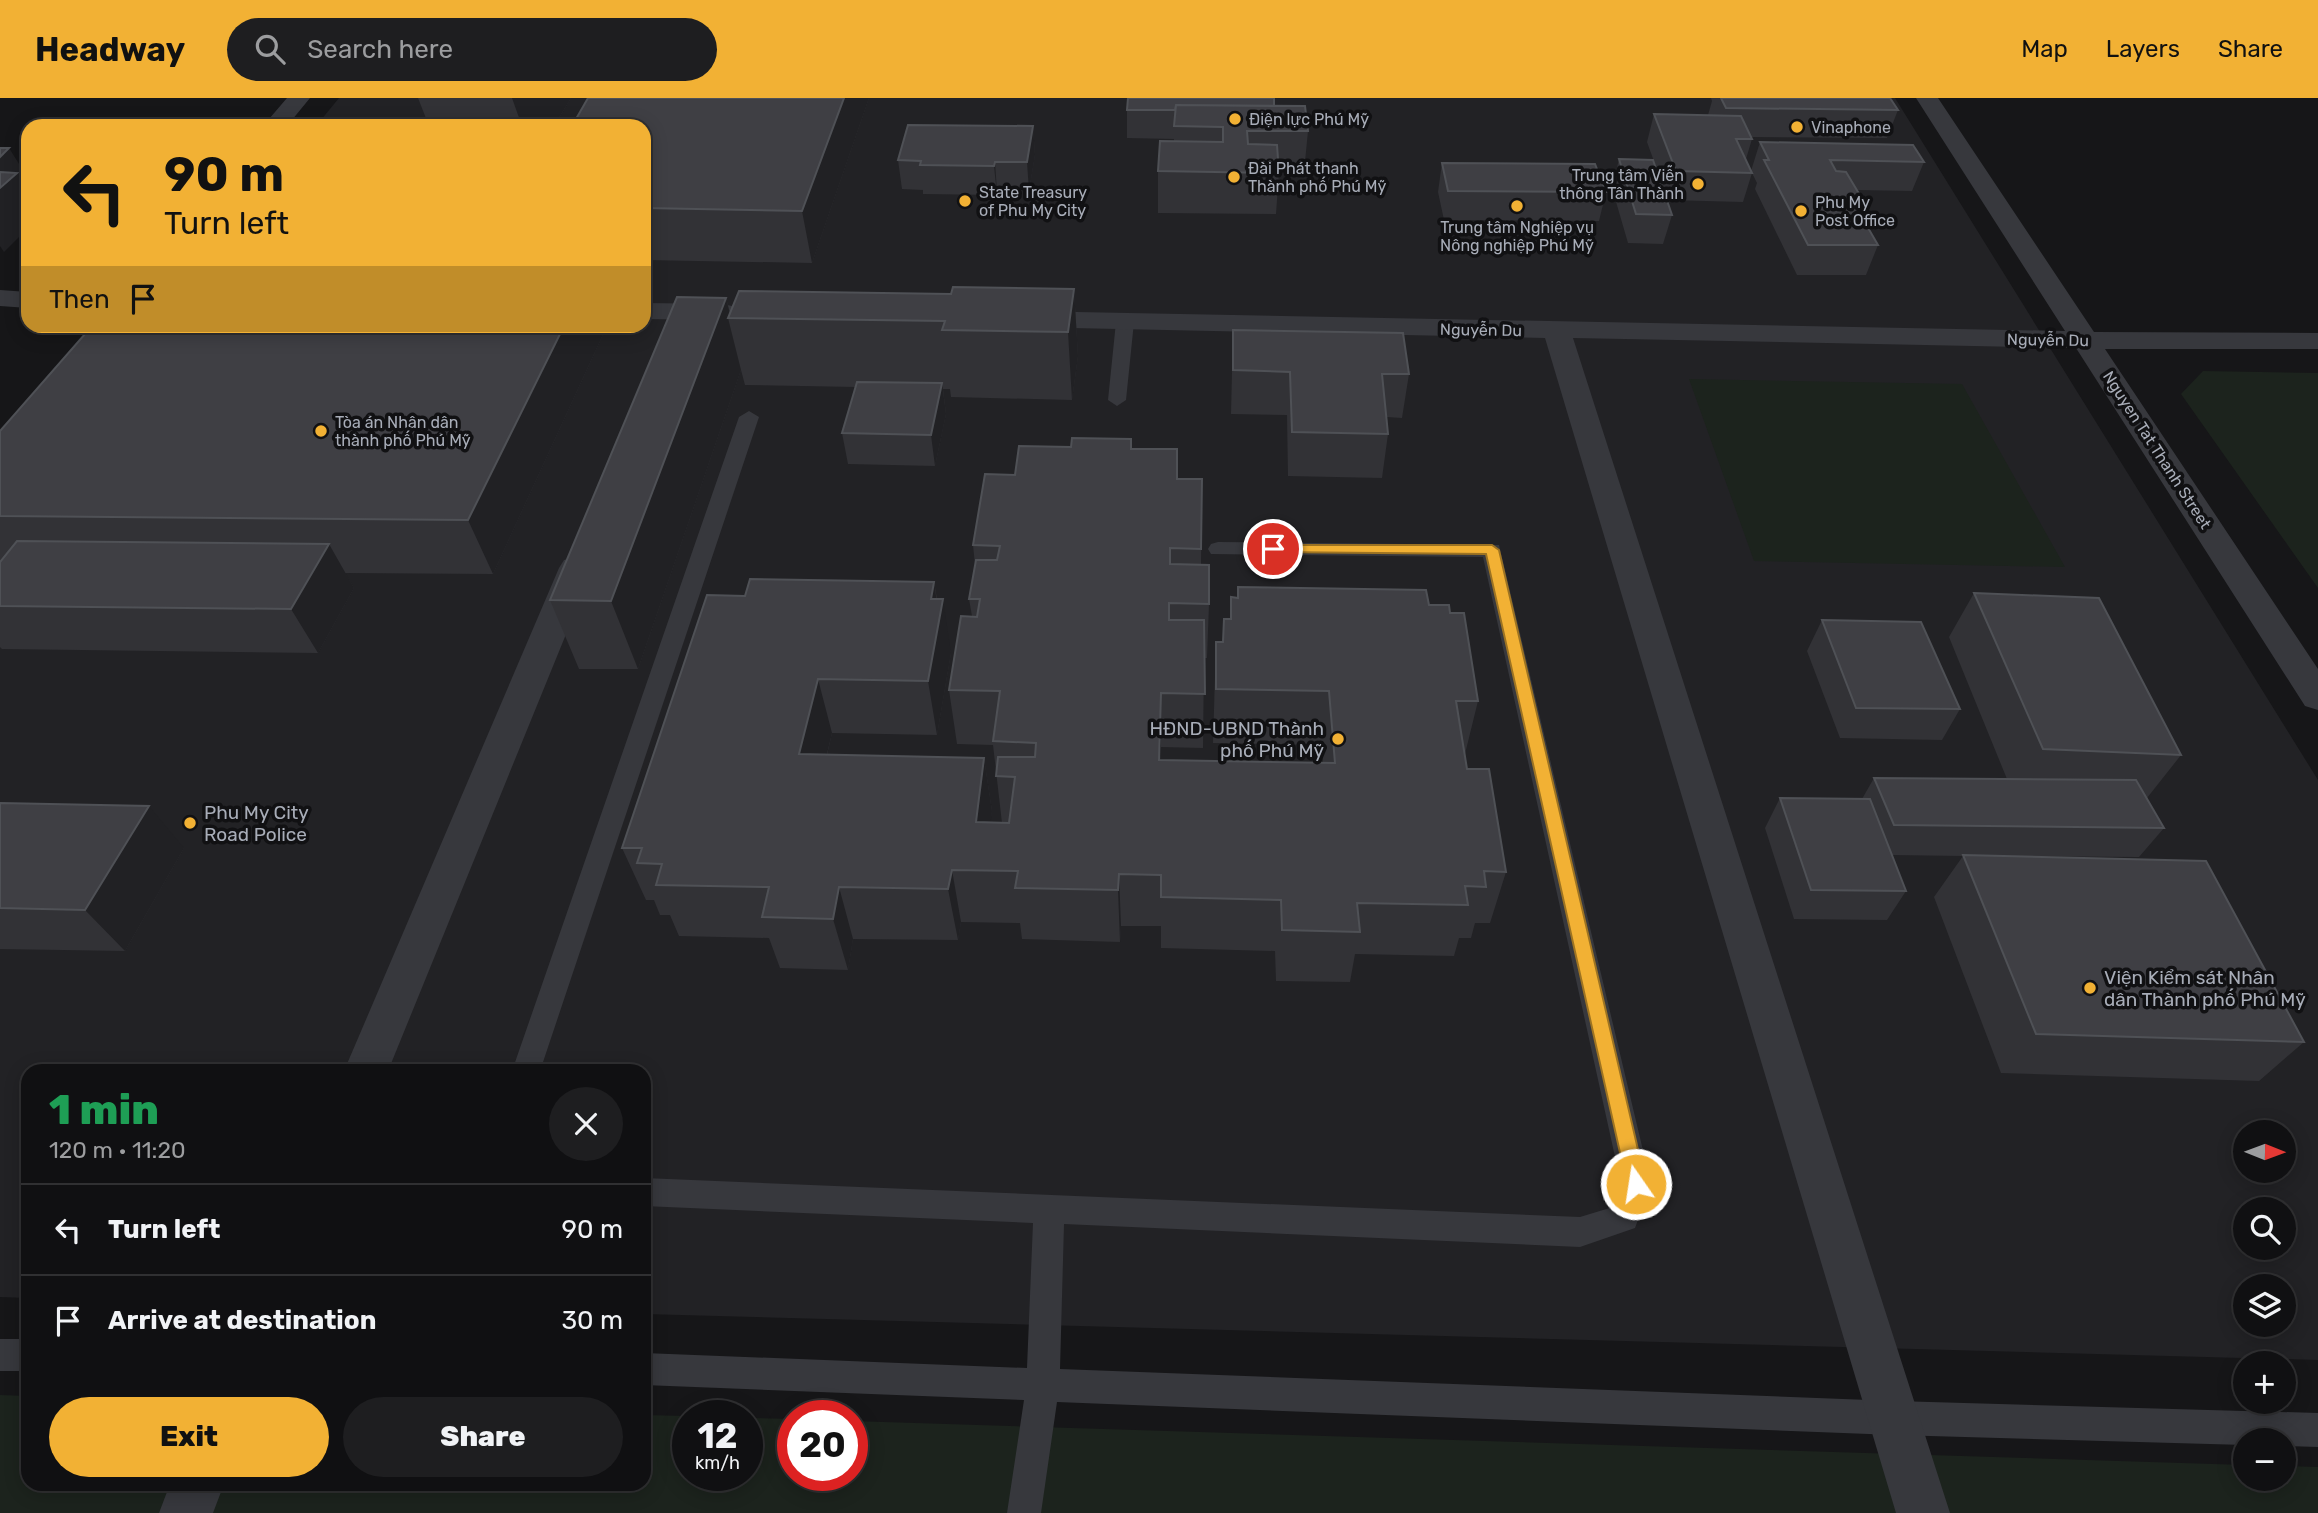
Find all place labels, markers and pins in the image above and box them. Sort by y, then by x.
place label: Điện lực Phú Mỹ [1249,110,1369,129]
marker: Điện lực Phú Mỹ [1227,111,1243,127]
place label: Vinaphone [1811,118,1891,137]
marker: Vinaphone [1789,119,1805,135]
place label: Đài Phát thanh Thành phố Phú Mỹ [1248,159,1387,196]
place label: Trung tâm Viễn thông Tân Thành [1559,164,1684,203]
marker: Đài Phát thanh Thành phố Phú Mỹ [1226,169,1242,185]
marker: Trung tâm Viễn thông Tân Thành [1690,176,1706,192]
place label: State Treasury of Phu My City [979,183,1087,220]
marker: State Treasury of Phu My City [957,193,973,209]
place label: Phu My Post Office [1815,193,1895,230]
marker: Trung tâm Nghiệp vụ Nông nghiệp Phú Mỹ [1509,198,1525,214]
marker: Phu My Post Office [1793,203,1809,219]
place label: Trung tâm Nghiệp vụ Nông nghiệp Phú Mỹ [1440,218,1594,255]
place label: Tòa án Nhân dân thành phố Phú Mỹ [335,413,471,450]
marker: Tòa án Nhân dân thành phố Phú Mỹ [313,423,329,439]
pin [1243,519,1303,579]
place label: HĐND-UBND Thành phố Phú Mỹ [1150,717,1324,762]
marker: HĐND-UBND Thành phố Phú Mỹ [1330,731,1346,747]
place label: Phu My City Road Police [204,801,309,846]
marker: Phu My City Road Police [182,815,198,831]
place label: Viện Kiểm sát Nhân dân Thành phố Phú Mỹ [2104,966,2306,1011]
marker: Viện Kiểm sát Nhân dân Thành phố Phú Mỹ [2082,980,2098,996]

